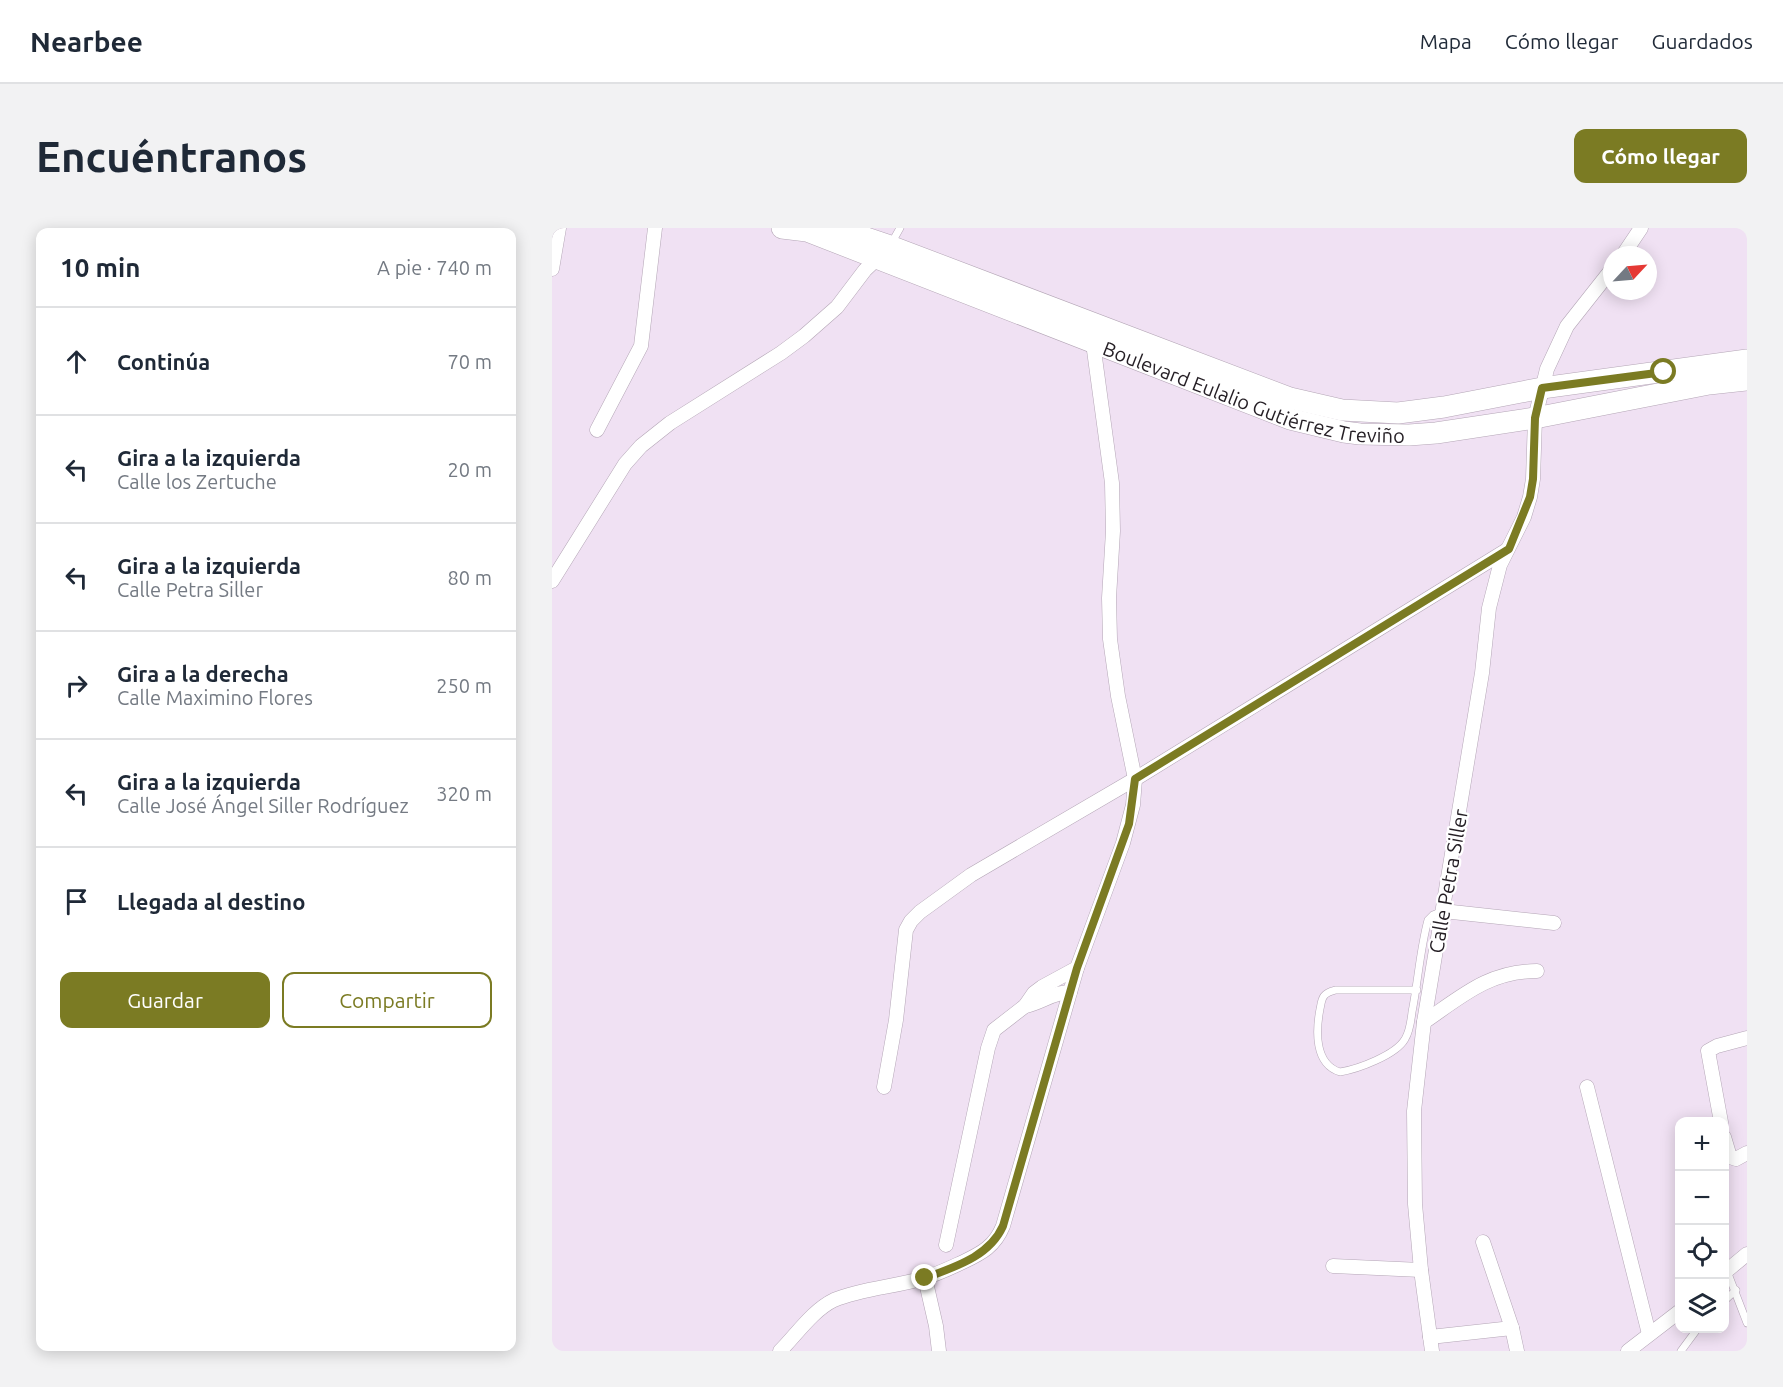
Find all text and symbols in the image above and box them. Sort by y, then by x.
text: Nearbee [30,26,143,57]
text: Mapa [1420,29,1472,53]
text: Cómo llegar [1505,29,1619,53]
text: Guardados [1652,29,1753,53]
button: Cómo llegar [1574,129,1747,183]
text: Encuéntranos [36,133,307,180]
north arrow [1603,246,1657,300]
text: 10 min [60,253,140,282]
text: A pie · 740 m [377,256,492,279]
street label: Boulevard Eulalio Gutiérrez Treviño [1100,336,1405,446]
icon: ahead [60,345,93,378]
text: Continúa [117,349,210,374]
text: 70 m [448,350,492,373]
route start [1650,358,1676,384]
text: Gira a la izquierda [117,445,301,470]
icon: left [60,453,93,486]
text: 20 m [448,458,492,481]
text: Calle los Zertuche [117,470,277,493]
text: Gira a la izquierda [117,553,301,578]
icon: left [60,561,93,594]
text: 80 m [448,566,492,589]
text: Calle Petra Siller [117,578,263,601]
text: Gira a la derecha [117,661,289,686]
icon: right [60,669,93,702]
text: 250 m [436,674,492,697]
text: Calle Maximino Flores [117,686,313,709]
text: Gira a la izquierda [117,769,301,794]
icon: left [60,777,93,810]
text: 320 m [436,782,492,805]
text: Calle José Ángel Siller Rodríguez [117,794,409,817]
street label: Calle Petra Siller [1424,807,1472,955]
icon: arrive [60,885,93,918]
text: Llegada al destino [117,889,305,914]
button: Guardar [60,972,270,1028]
button: Compartir [282,972,492,1028]
map controls [1675,1117,1729,1333]
button: + [1675,1117,1729,1171]
button: − [1675,1171,1729,1225]
button: locate [1675,1225,1729,1279]
route end [911,1264,937,1290]
button: layers [1675,1279,1729,1333]

